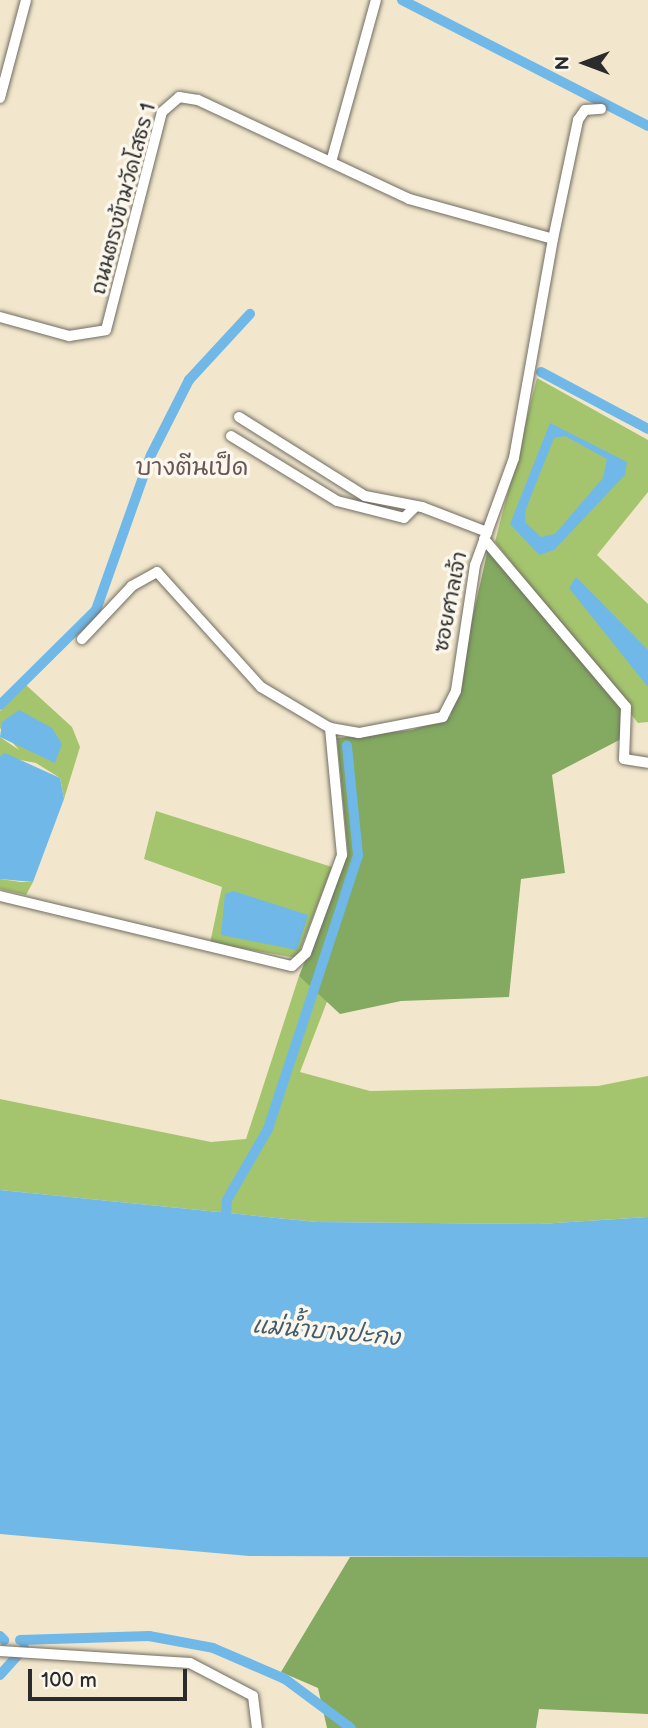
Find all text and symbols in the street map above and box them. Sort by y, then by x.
north arrow [550,28,620,98]
text: N [552,56,575,70]
street label: ถนนตรงข้ามวัดโสธร 1 [86,101,162,297]
district label: บางตีนเป็ด [136,454,248,482]
street label: ซอยศาลเจ้า [429,550,473,654]
water label: แม่น้ำบางปะกง [251,1312,401,1352]
scale bar [32,1654,191,1698]
text: 100 m [41,1668,97,1693]

